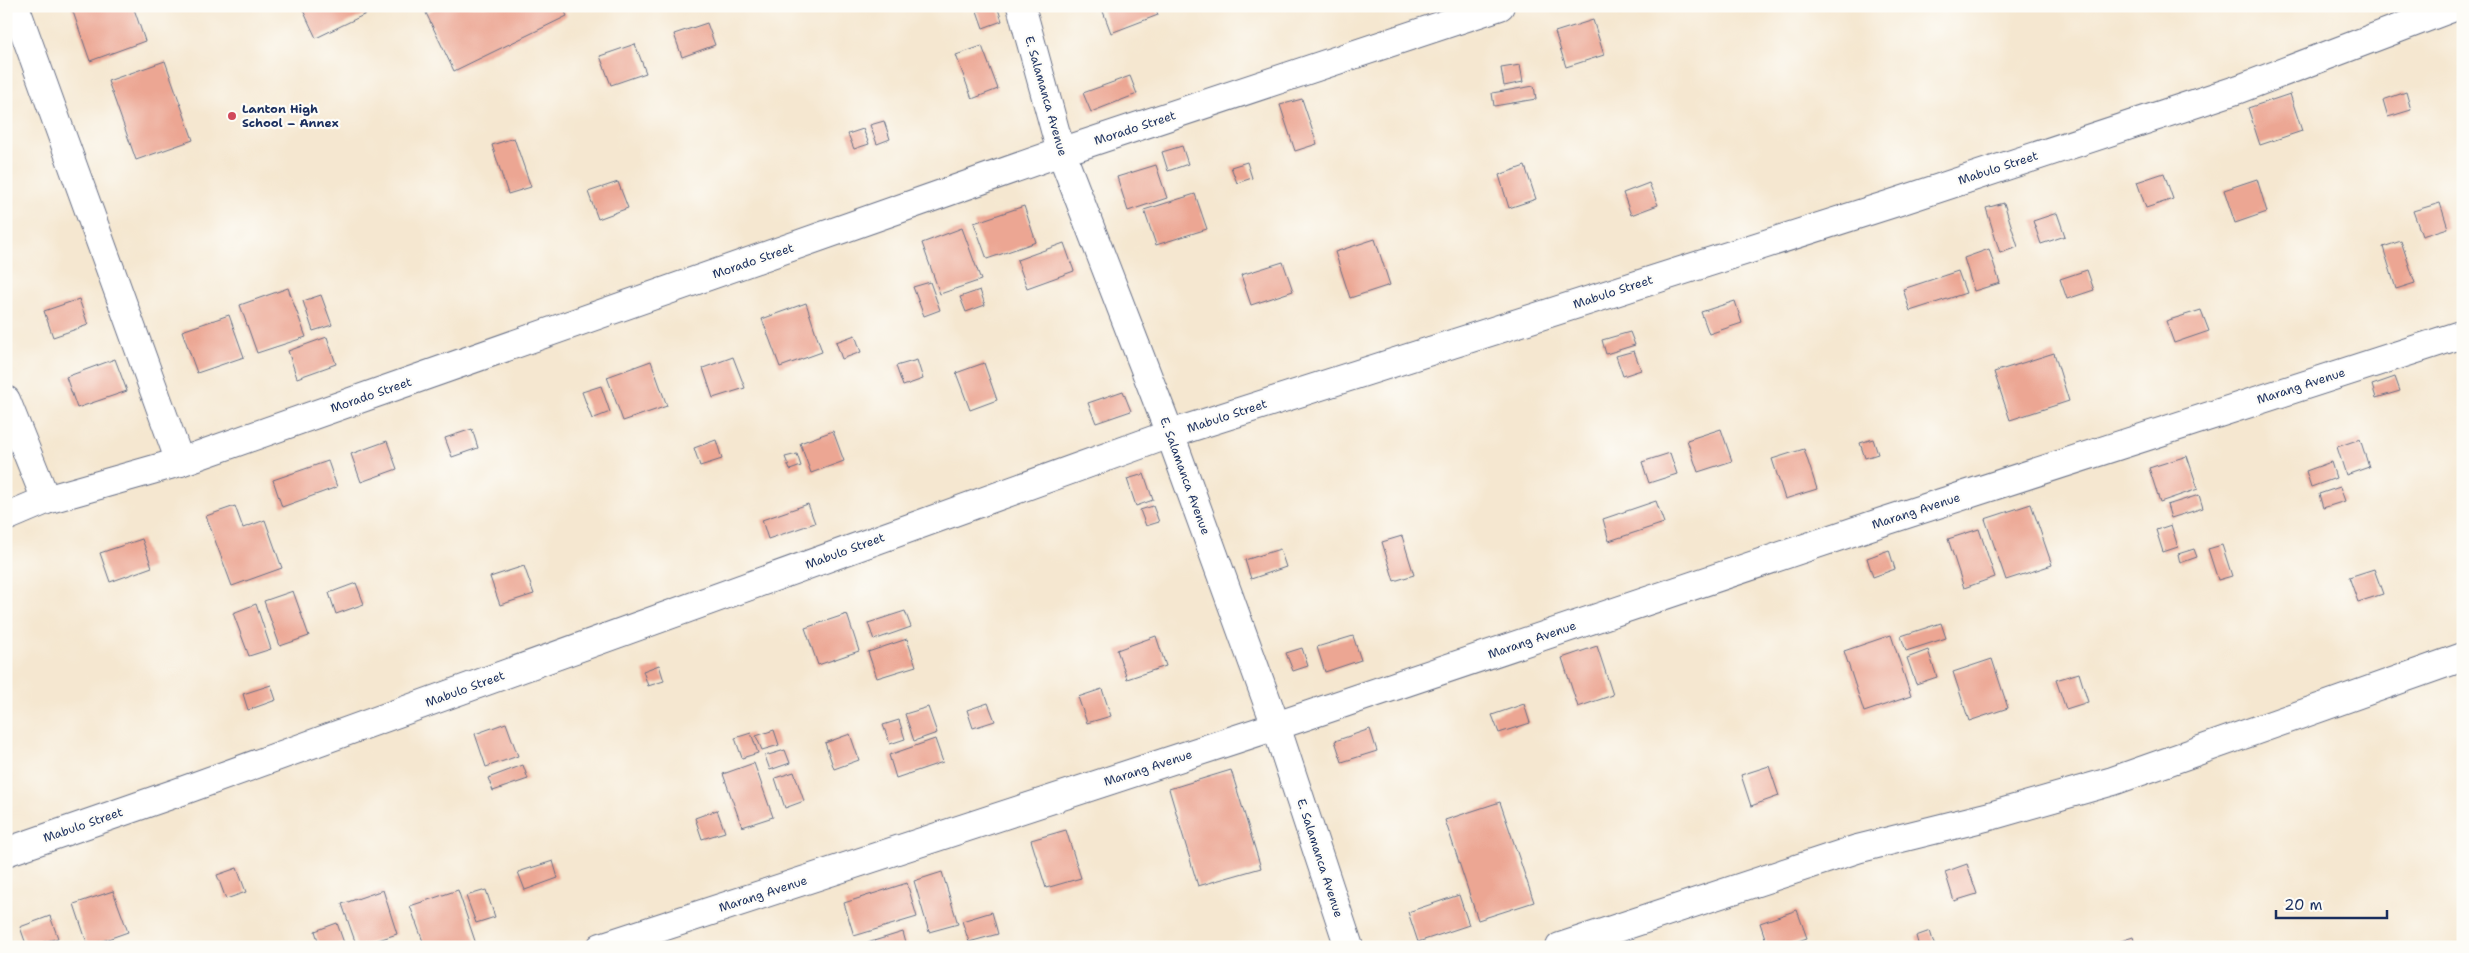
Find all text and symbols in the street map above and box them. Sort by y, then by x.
street label: E. Salamanca Avenue [1021,34,1071,158]
place label: Lanton High School – Annex [242,101,339,131]
street label: Morado Street [1092,107,1178,149]
marker: Lanton High School – Annex [226,110,238,122]
street label: Mabulo Street [1956,148,2040,188]
street label: Morado Street [710,240,796,282]
street label: Mabulo Street [1571,272,1655,312]
street label: Marang Avenue [2255,364,2347,408]
street label: Morado Street [328,374,414,416]
street label: Mabulo Street [1185,396,1269,436]
street label: E. Salamanca Avenue [1156,415,1214,537]
street label: Marang Avenue [1870,489,1962,533]
street label: Mabulo Street [803,529,887,573]
street label: Marang Avenue [1486,617,1578,663]
street label: Mabulo Street [423,667,507,711]
street label: Marang Avenue [1102,746,1194,790]
street label: E. Salamanca Avenue [1293,796,1347,920]
street label: Mabulo Street [41,804,125,846]
street label: Marang Avenue [717,872,809,916]
scale bar [2276,888,2388,920]
text: 20 m [2284,895,2323,915]

